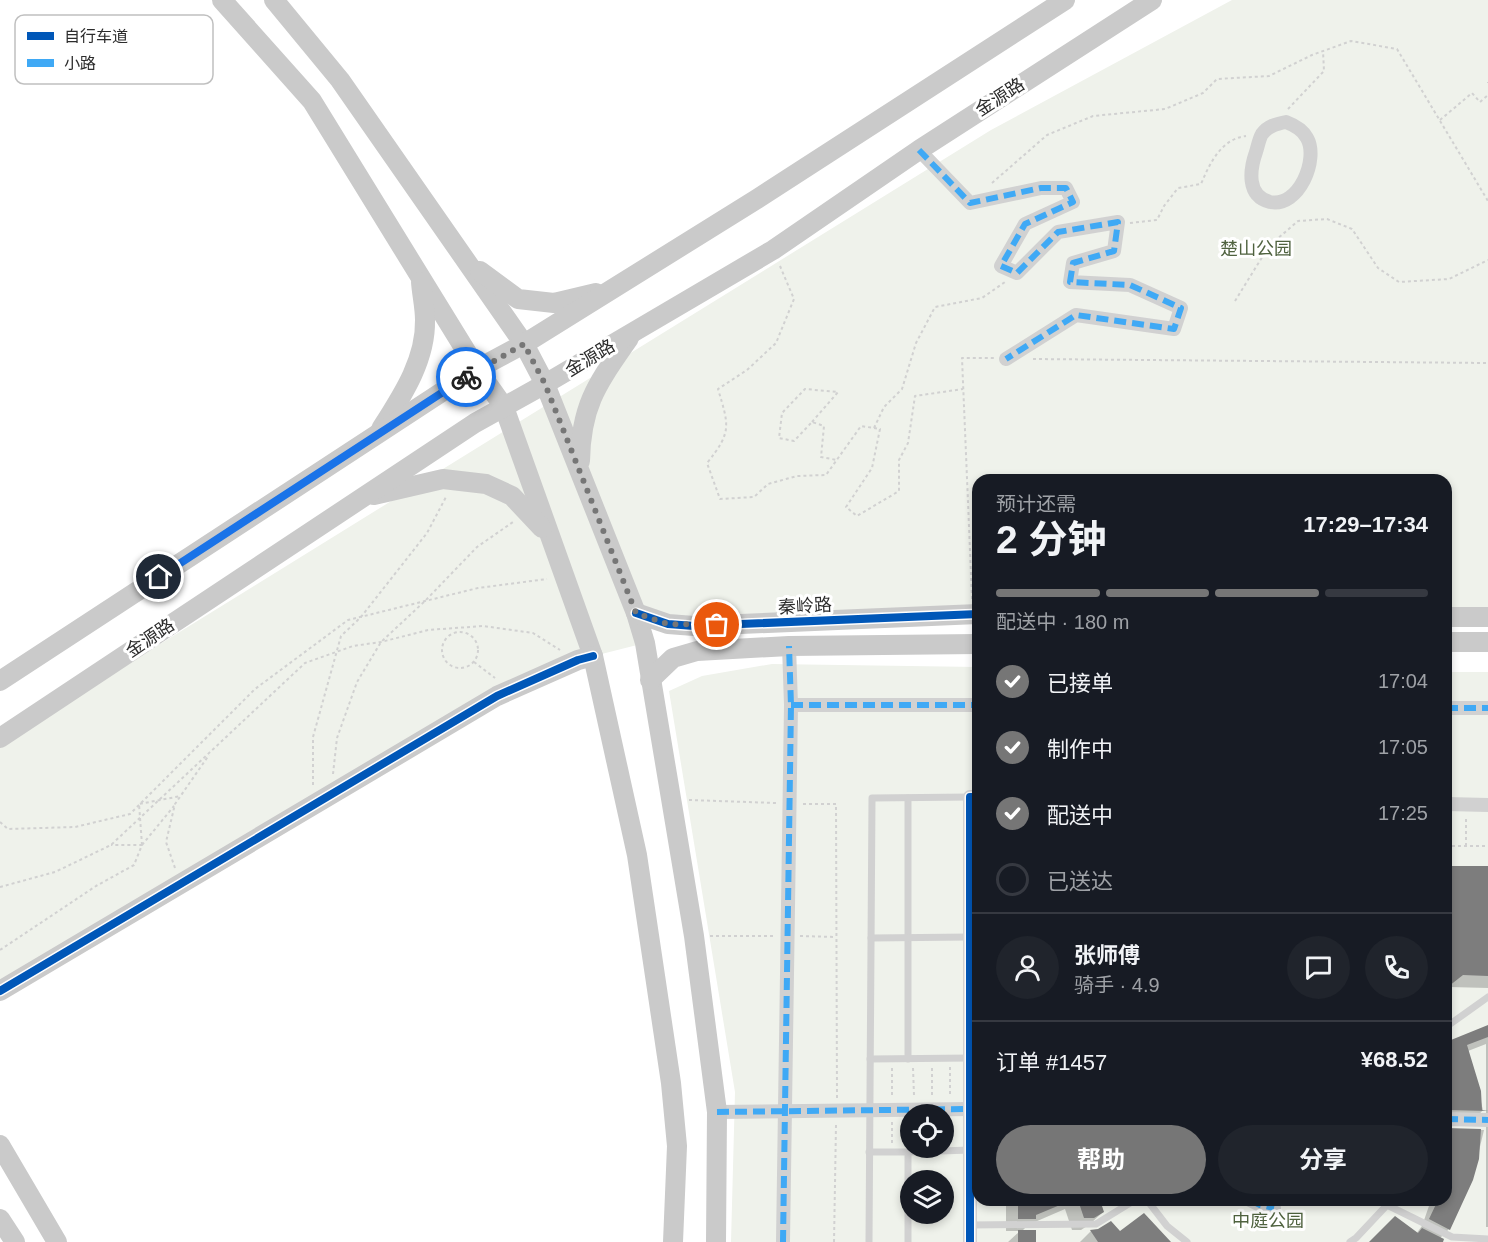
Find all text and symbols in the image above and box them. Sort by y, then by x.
legend [15,15,213,84]
text: 自行车道 [64,28,128,45]
text: 小路 [64,55,96,72]
street label: 金源路 [972,74,1028,120]
park label: 楚山公园 [1220,239,1292,259]
street label: 金源路 [562,336,618,380]
courier [436,347,496,407]
icon: bike [450,361,483,394]
text: 预计还需 [996,493,1076,515]
text: 17:29–17:34 [1303,512,1428,537]
text: 2 分钟 [996,518,1107,561]
pin [133,551,184,602]
icon: home [142,560,175,593]
street label: 秦岭路 [778,595,832,617]
pin [691,599,742,650]
icon: bag [700,608,733,641]
text: 配送中 · 180 m [996,611,1129,633]
street label: 金源路 [122,615,178,661]
icon: check [996,665,1029,698]
text: 17:04 [1378,670,1428,692]
text: 已接单 [1047,671,1113,696]
icon: check [996,731,1029,764]
text: 17:05 [1378,736,1428,758]
text: 制作中 [1047,737,1113,762]
icon: check [996,797,1029,830]
text: 17:25 [1378,802,1428,824]
text: 配送中 [1047,803,1113,828]
text: 已送达 [1047,869,1113,894]
button: person [996,936,1059,999]
button: chat [1287,936,1350,999]
button: phone [1365,936,1428,999]
text: 张师傅 [1074,943,1140,968]
text: 骑手 · 4.9 [1074,974,1160,996]
text: ¥68.52 [1361,1047,1428,1072]
text: 订单 #1457 [996,1050,1107,1075]
map controls [900,1104,954,1224]
button: locate [900,1104,954,1158]
button: 帮助 [996,1125,1206,1194]
button: 分享 [1218,1125,1428,1194]
button: layers [900,1170,954,1224]
park label: 中庭公园 [1232,1211,1304,1231]

